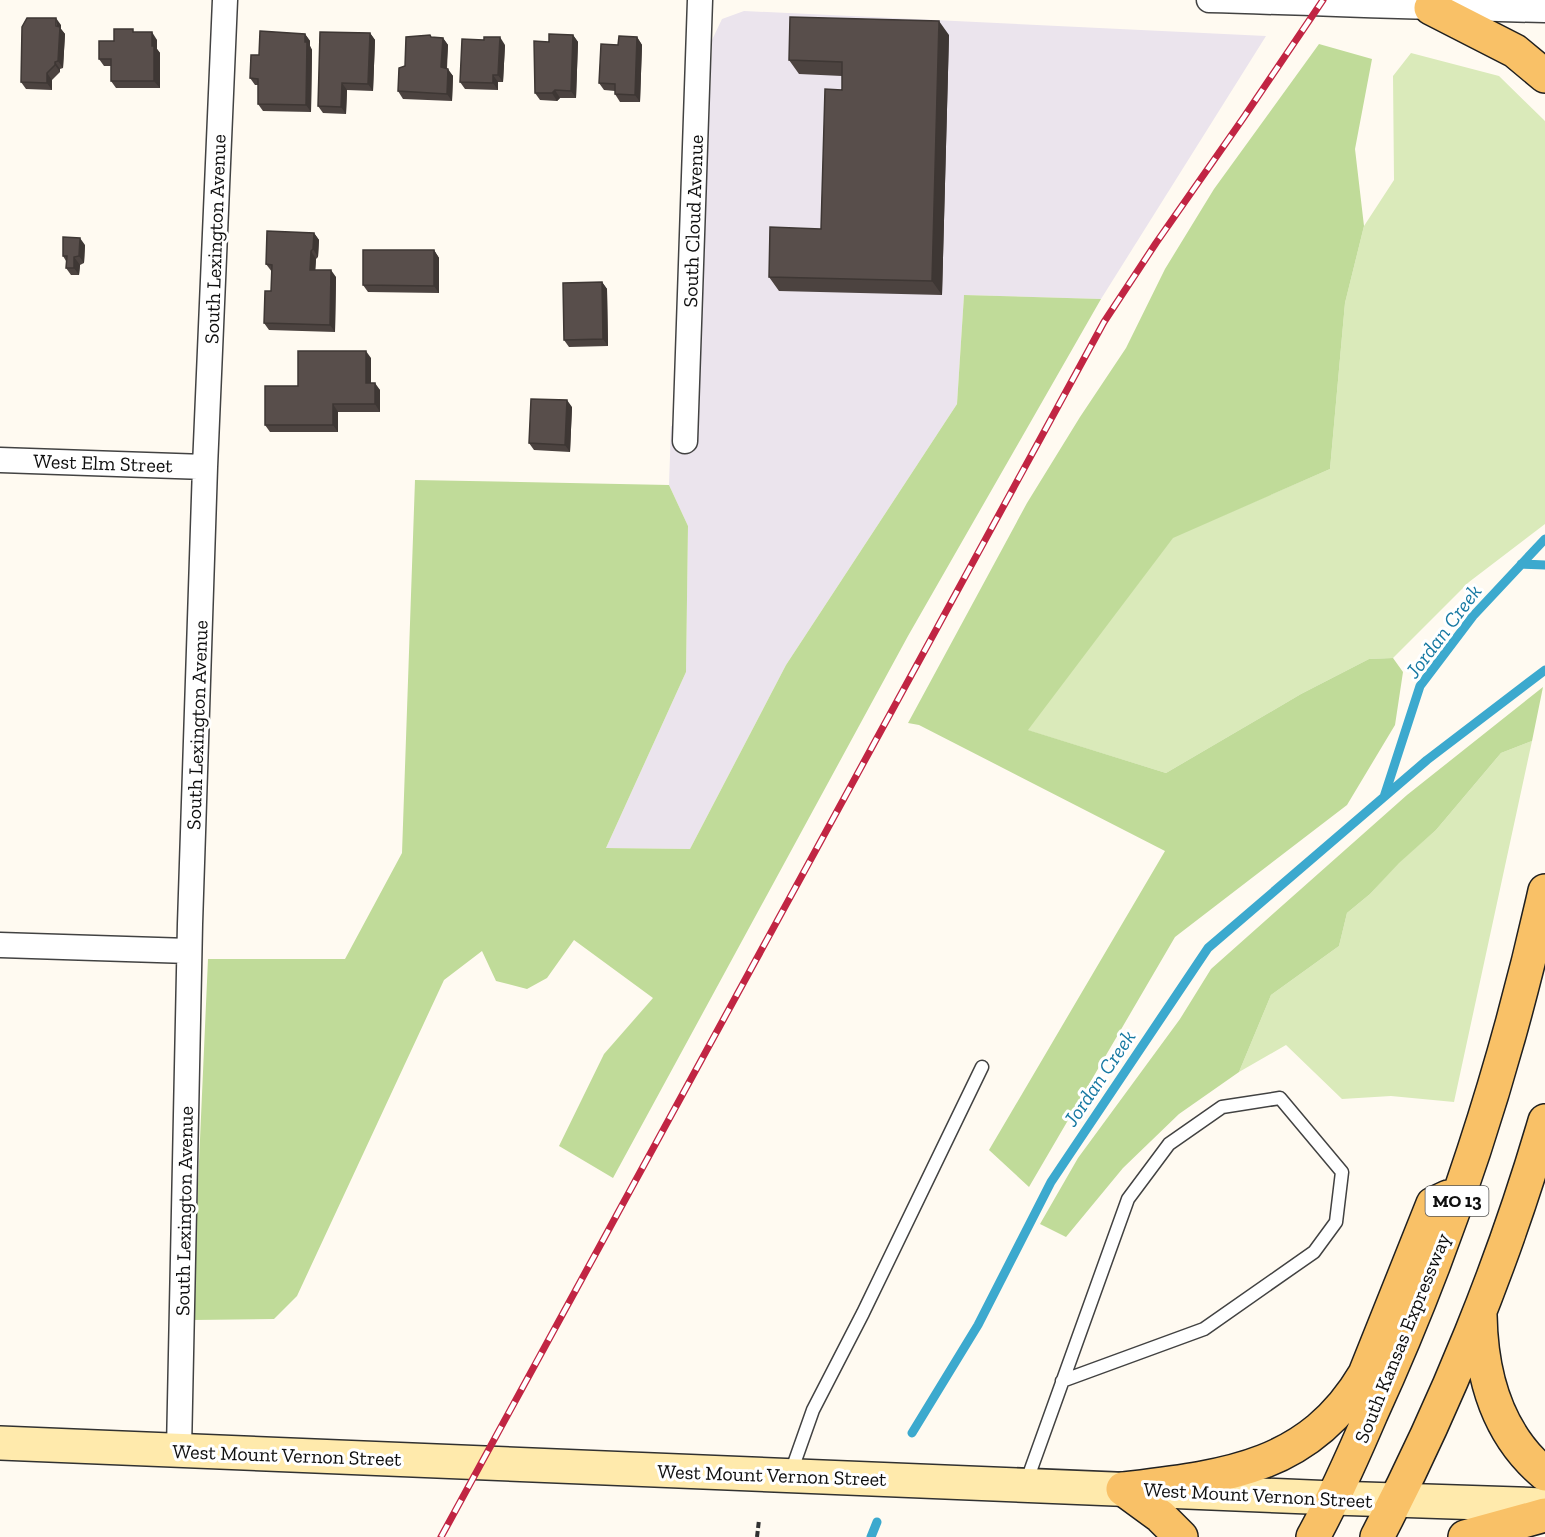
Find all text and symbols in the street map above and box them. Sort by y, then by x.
street label: South Lexington Avenue [199,134,231,344]
street label: South Cloud Avenue [678,134,708,308]
street label: West Elm Street [33,449,174,477]
water label: Jordan Creek [1399,579,1486,684]
street label: South Lexington Avenue [181,620,213,830]
water label: Jordan Creek [1057,1025,1140,1132]
street label: South Lexington Avenue [170,1106,198,1316]
road number: MO 13 [1426,1186,1488,1216]
street label: South Kansas Expressway [1349,1229,1455,1446]
street label: West Mount Vernon Street [172,1439,402,1471]
street label: West Mount Vernon Street [657,1459,887,1491]
street label: West Mount Vernon Street [1143,1477,1374,1513]

